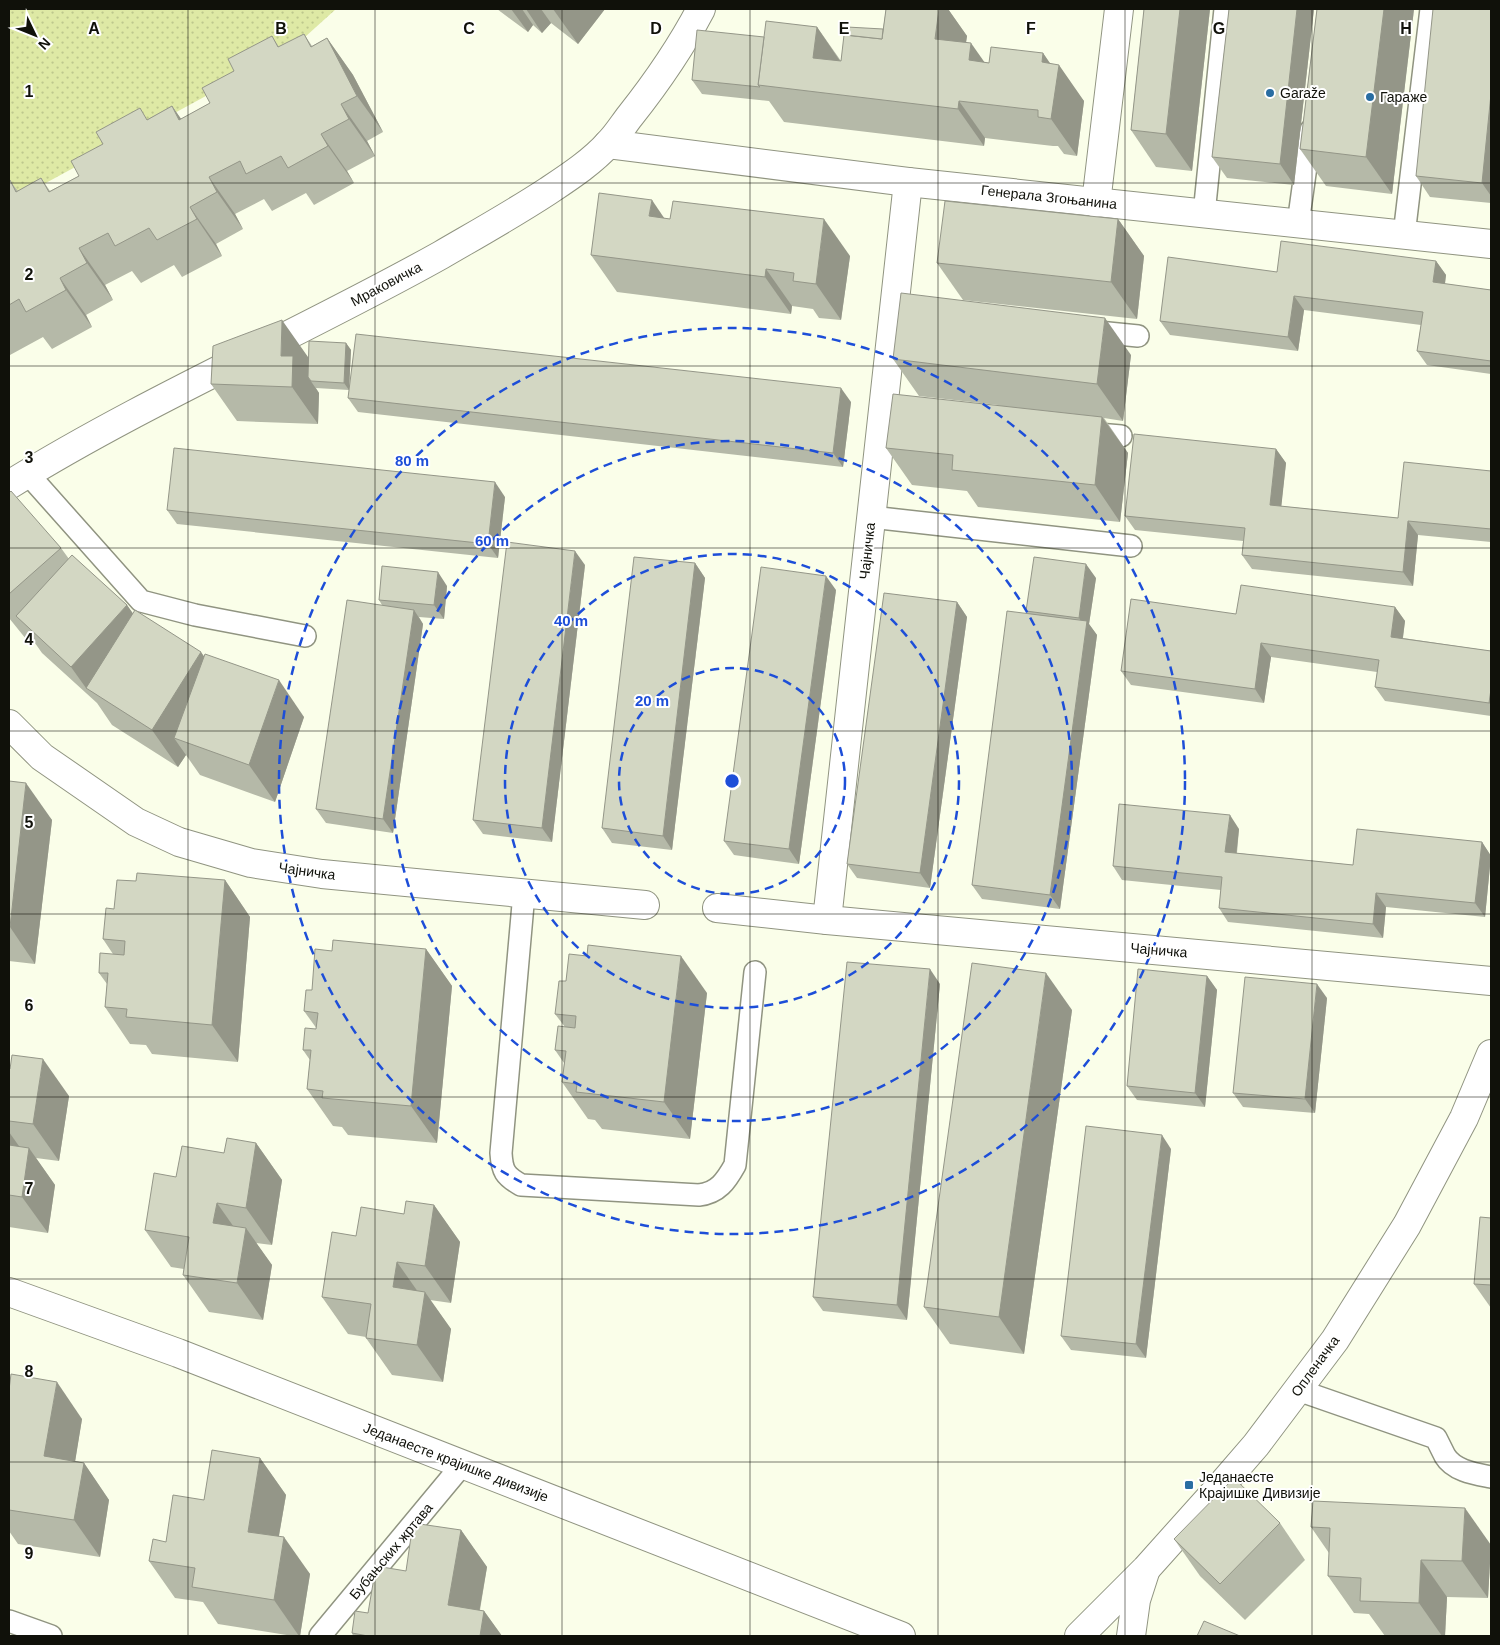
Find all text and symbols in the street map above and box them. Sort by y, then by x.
north arrow [10,10,60,60]
text: A [88,20,100,37]
text: B [275,20,287,37]
text: C [463,20,475,37]
text: D [650,20,662,37]
text: E [839,20,850,37]
text: F [1026,20,1036,37]
text: G [1213,20,1225,37]
text: H [1400,20,1412,37]
text: N [35,35,54,53]
text: 1 [25,83,34,100]
place label: Garaže [1280,85,1326,101]
marker: Garaže [1264,87,1276,99]
place label: Гараже [1380,89,1428,105]
marker: Гараже [1364,91,1376,103]
street label: Генерала Згоњанина [980,182,1118,212]
street label: Мраковичка [348,259,424,309]
text: 2 [25,266,34,283]
text: 3 [25,449,34,466]
text: 80 m [395,452,429,469]
street label: Чајничка [856,521,878,580]
text: 60 m [475,532,509,549]
text: 40 m [554,612,588,629]
text: 4 [25,631,34,648]
text: 20 m [635,692,669,709]
centre of rings [723,772,741,790]
text: 5 [25,814,34,831]
street label: Чајничка [278,859,337,883]
street label: Чајничка [1130,940,1188,960]
text: 6 [25,997,34,1014]
text: 7 [25,1180,34,1197]
street label: Опленачка [1288,1332,1343,1399]
text: 8 [25,1363,34,1380]
street label: Једанаесте крајишке дивизије [361,1419,551,1505]
place label: Једанаесте Крајишке Дивизије [1199,1469,1321,1501]
marker: Једанаесте Крајишке Дивизије [1183,1479,1195,1491]
street label: Бубањских жртава [346,1499,436,1602]
text: 9 [25,1545,34,1562]

